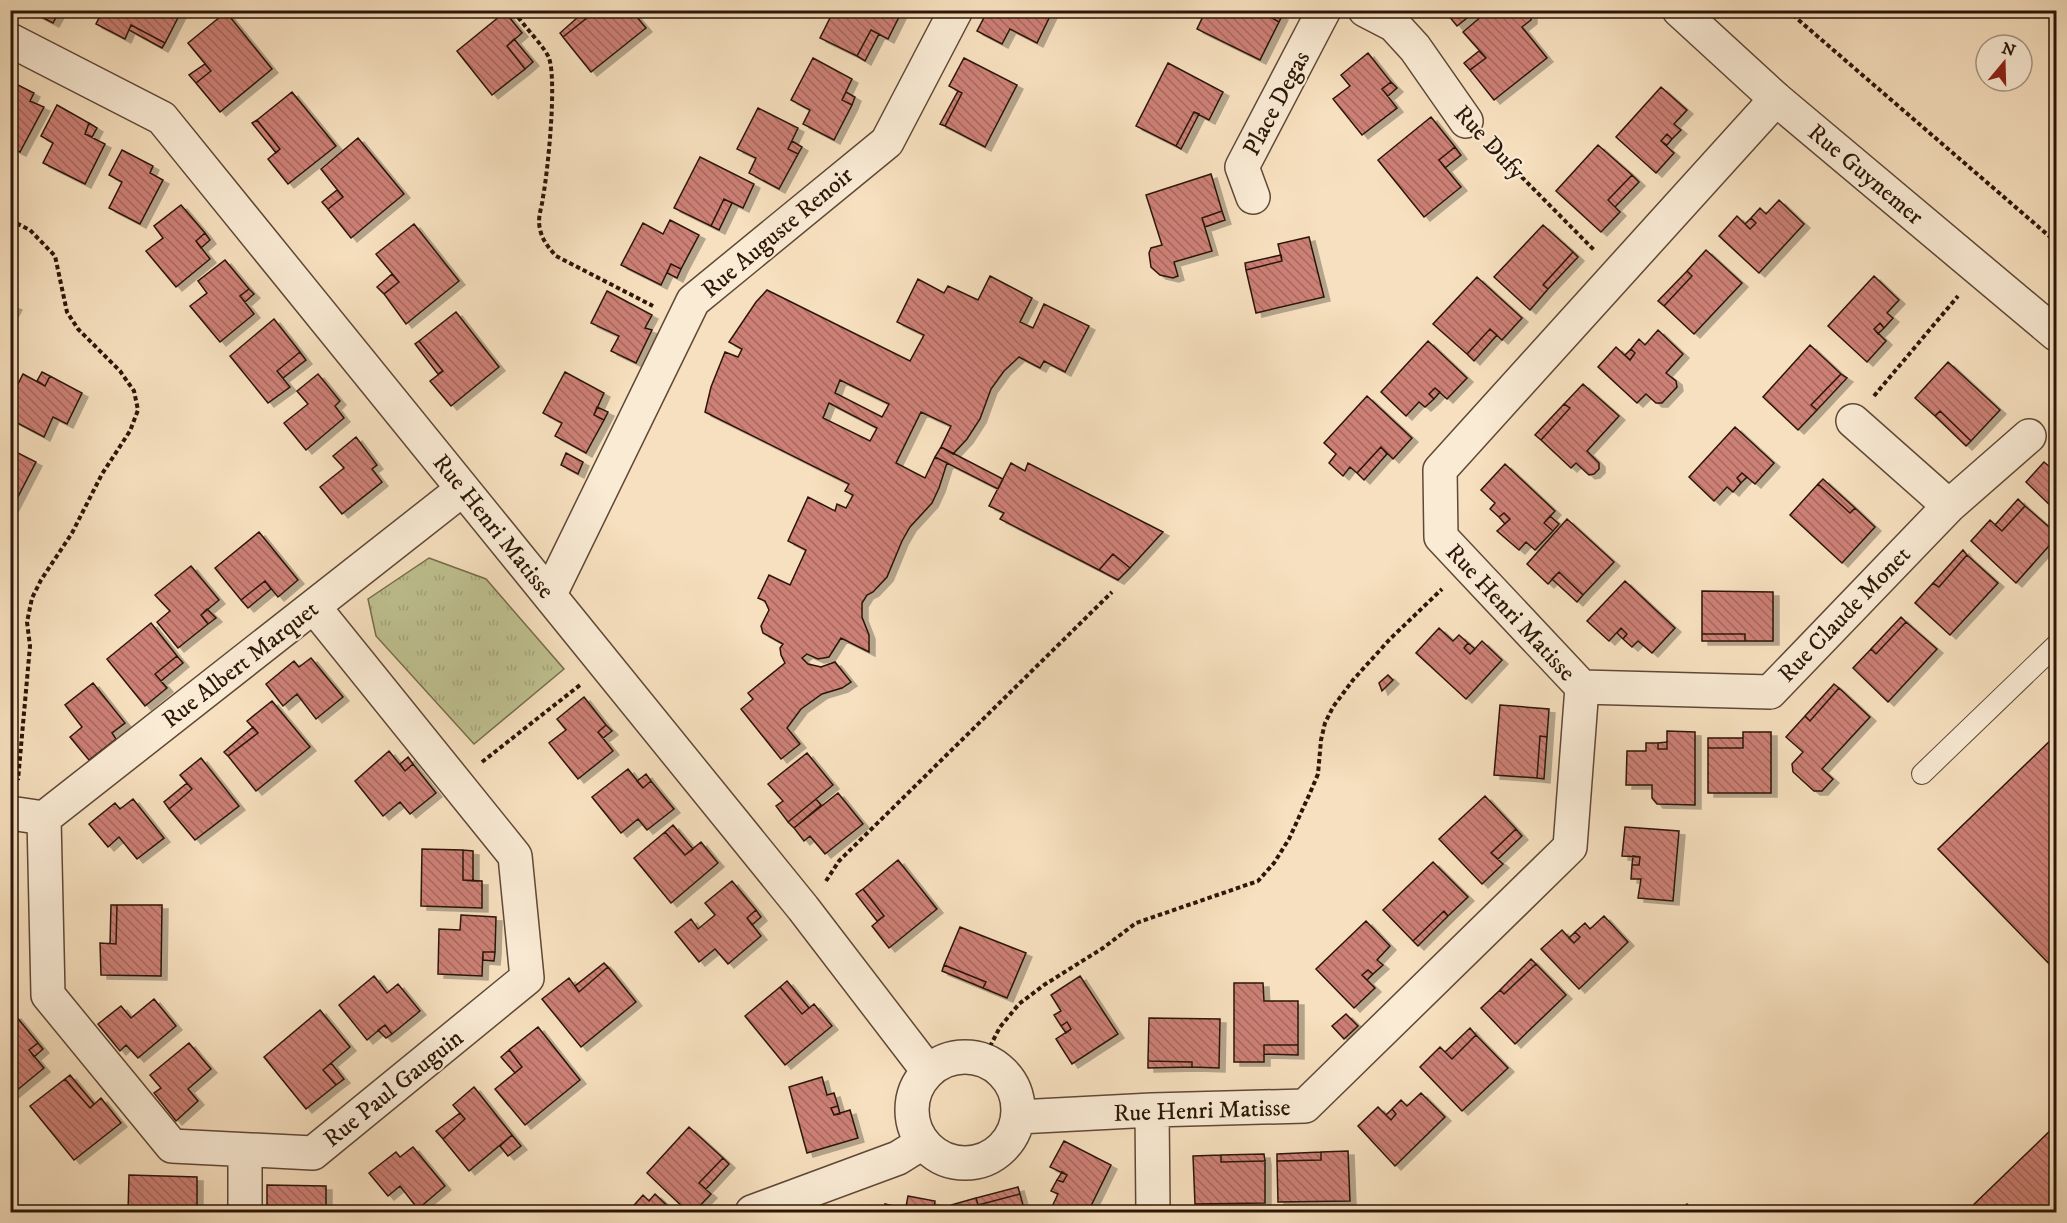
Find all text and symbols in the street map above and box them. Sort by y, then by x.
north arrow [1974,33,2034,93]
text: N [1999,38,2018,61]
street label: Place Degas [1237,46,1317,161]
street label: Rue Dufy [1447,99,1532,187]
street label: Rue Guynemer [1801,118,1929,232]
street label: Rue Auguste Renoir [696,161,860,305]
street label: Rue Henri Matisse [426,448,561,605]
street label: Rue Henri Matisse [1439,538,1582,688]
street label: Rue Claude Monet [1772,540,1918,689]
street label: Rue Albert Marquet [156,594,325,735]
street label: Rue Paul Gauguin [318,1023,470,1154]
street label: Rue Henri Matisse [1113,1093,1291,1129]

